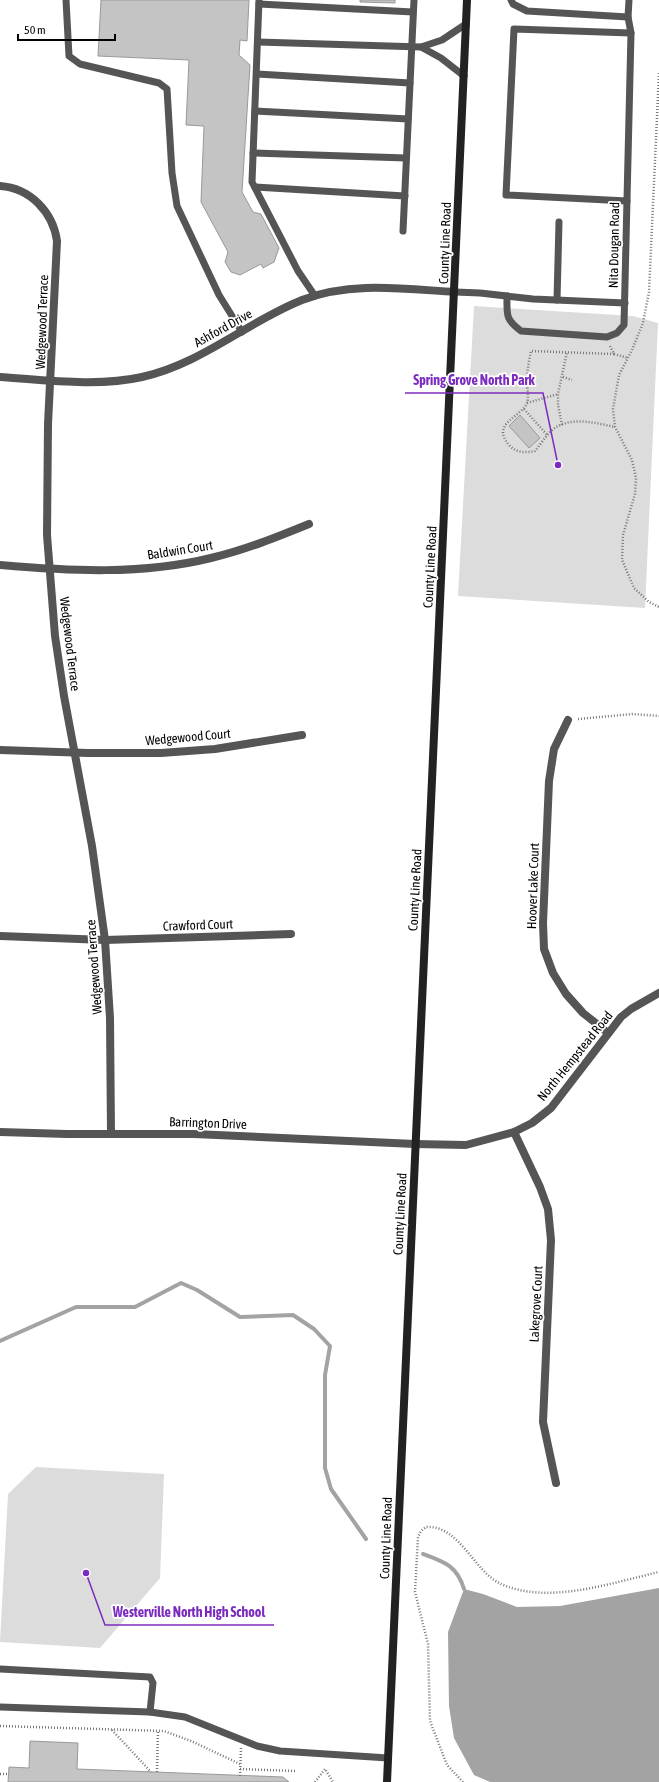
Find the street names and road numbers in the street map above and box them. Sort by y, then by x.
street label: County Line Road [436,202,454,284]
street label: Nita Dougan Road [606,202,622,288]
street label: Wedgewood Terrace [33,274,51,370]
street label: Ashford Drive [191,306,255,350]
street label: County Line Road [420,526,440,608]
street label: Baldwin Court [146,537,214,563]
street label: Wedgewood Terrace [57,596,83,692]
street label: Wedgewood Court [145,726,232,748]
street label: Hoover Lake Court [524,842,542,929]
street label: County Line Road [405,849,425,931]
street label: Crawford Court [163,916,234,934]
street label: Wedgewood Terrace [83,919,105,1015]
street label: North Hempstead Road [534,1008,616,1104]
street label: Barrington Drive [169,1114,247,1132]
street label: County Line Road [390,1173,410,1255]
street label: Lakegrove Court [527,1265,546,1343]
street label: County Line Road [377,1497,395,1579]

